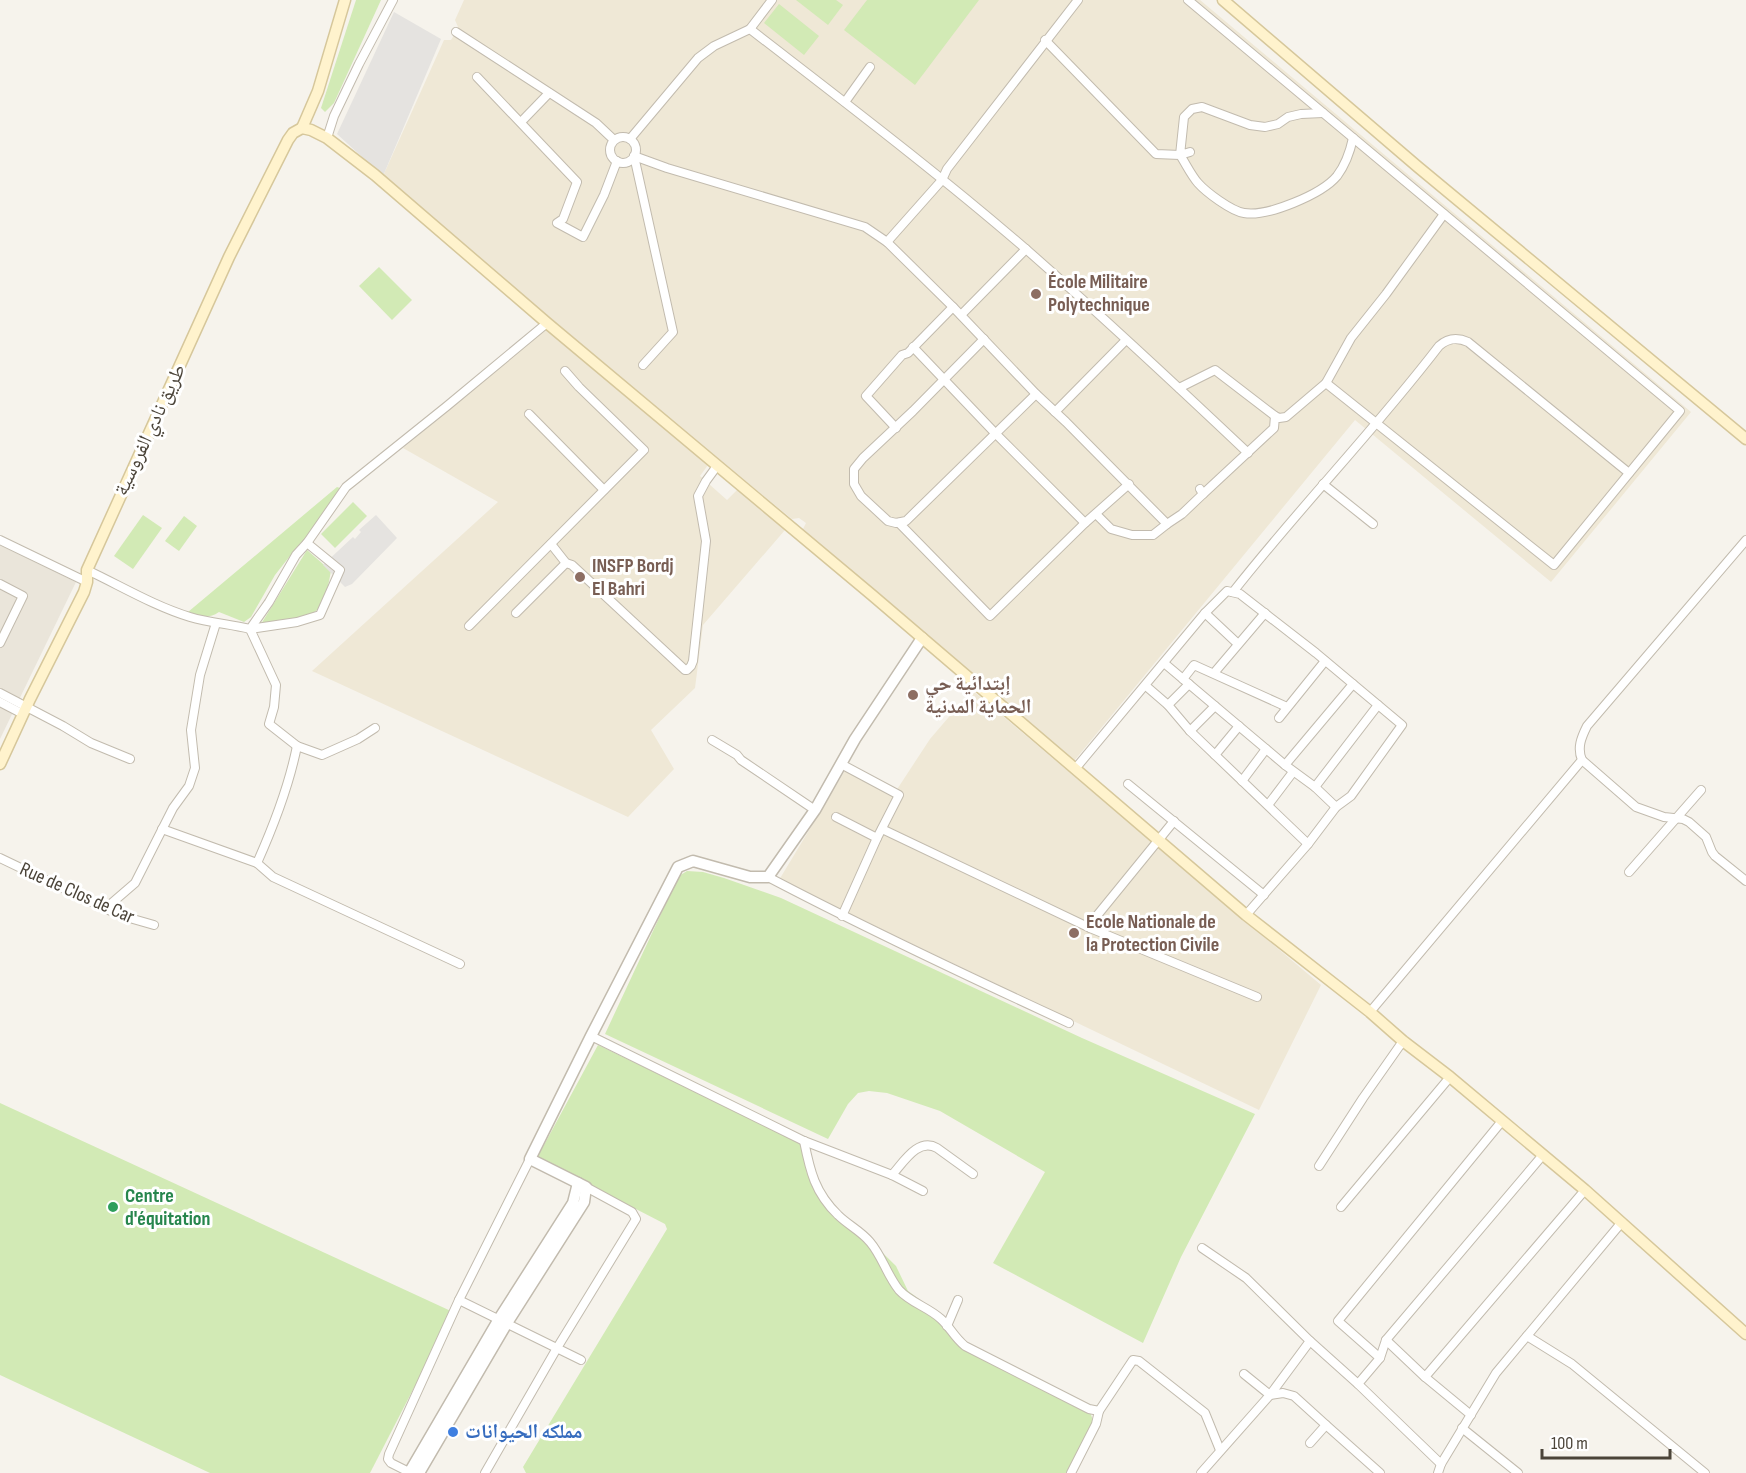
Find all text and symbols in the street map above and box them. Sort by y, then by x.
place label: École Militaire Polytechnique [1048,270,1150,317]
marker: École Militaire Polytechnique [1029,287,1043,301]
street label: طريق نادي الفروسية [109,361,194,501]
place label: INSFP Bordj El Bahri [592,554,674,601]
marker: INSFP Bordj El Bahri [573,570,587,584]
place label: إبتدائية حي الحماية المدنية [925,672,1031,719]
marker: إبتدائية حي الحماية المدنية [906,688,920,702]
street label: Rue de Clos de Car [16,857,138,929]
place label: Ecole Nationale de la Protection Civile [1086,910,1219,957]
marker: Ecole Nationale de la Protection Civile [1067,926,1081,940]
place label: Centre d'équitation [125,1184,210,1231]
marker: Centre d'équitation [106,1200,120,1214]
place label: مملكه الحيوانات [465,1420,583,1444]
scale bar [1542,1422,1670,1460]
marker: مملكه الحيوانات [446,1425,460,1439]
text: 100 m [1551,1433,1588,1454]

